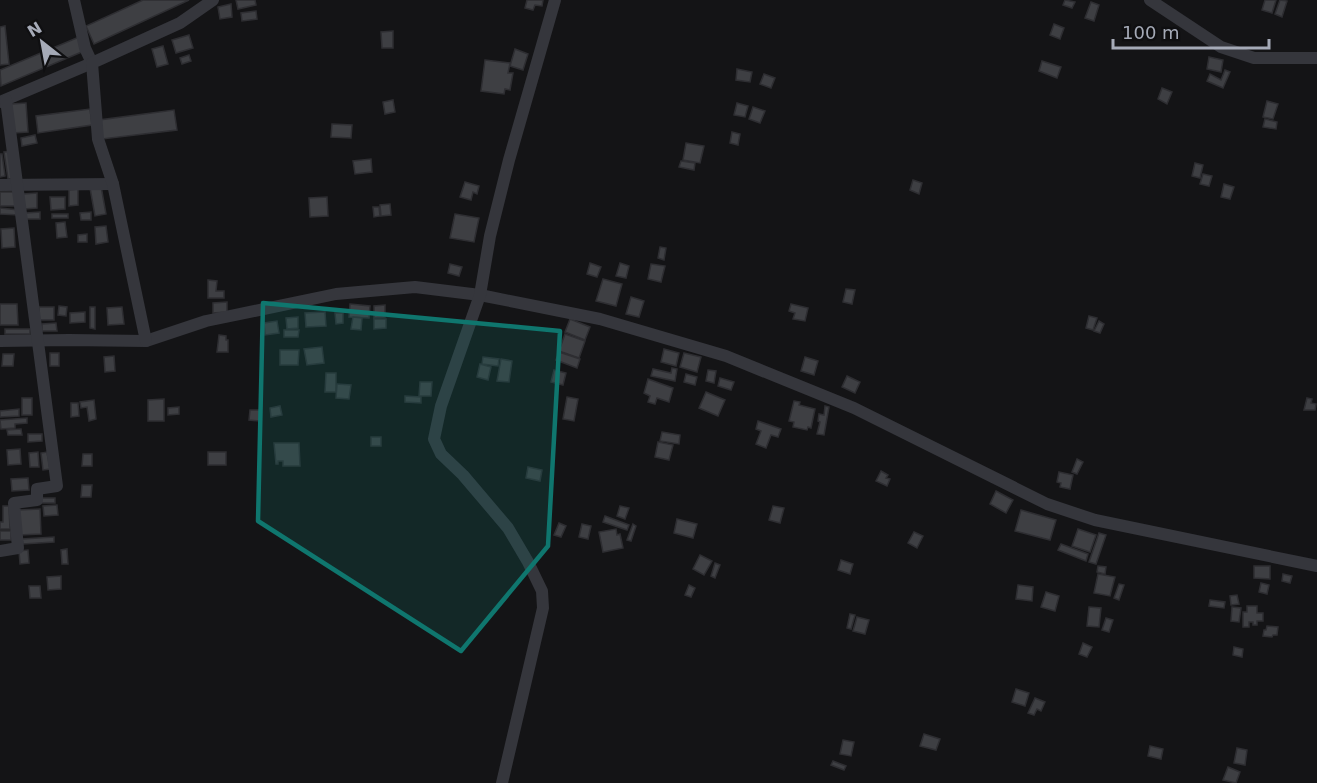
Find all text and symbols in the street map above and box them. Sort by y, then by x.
north arrow [12,12,72,72]
scale bar [1113,12,1269,50]
text: N [24,18,45,41]
text: 100 m [1122,22,1180,43]

